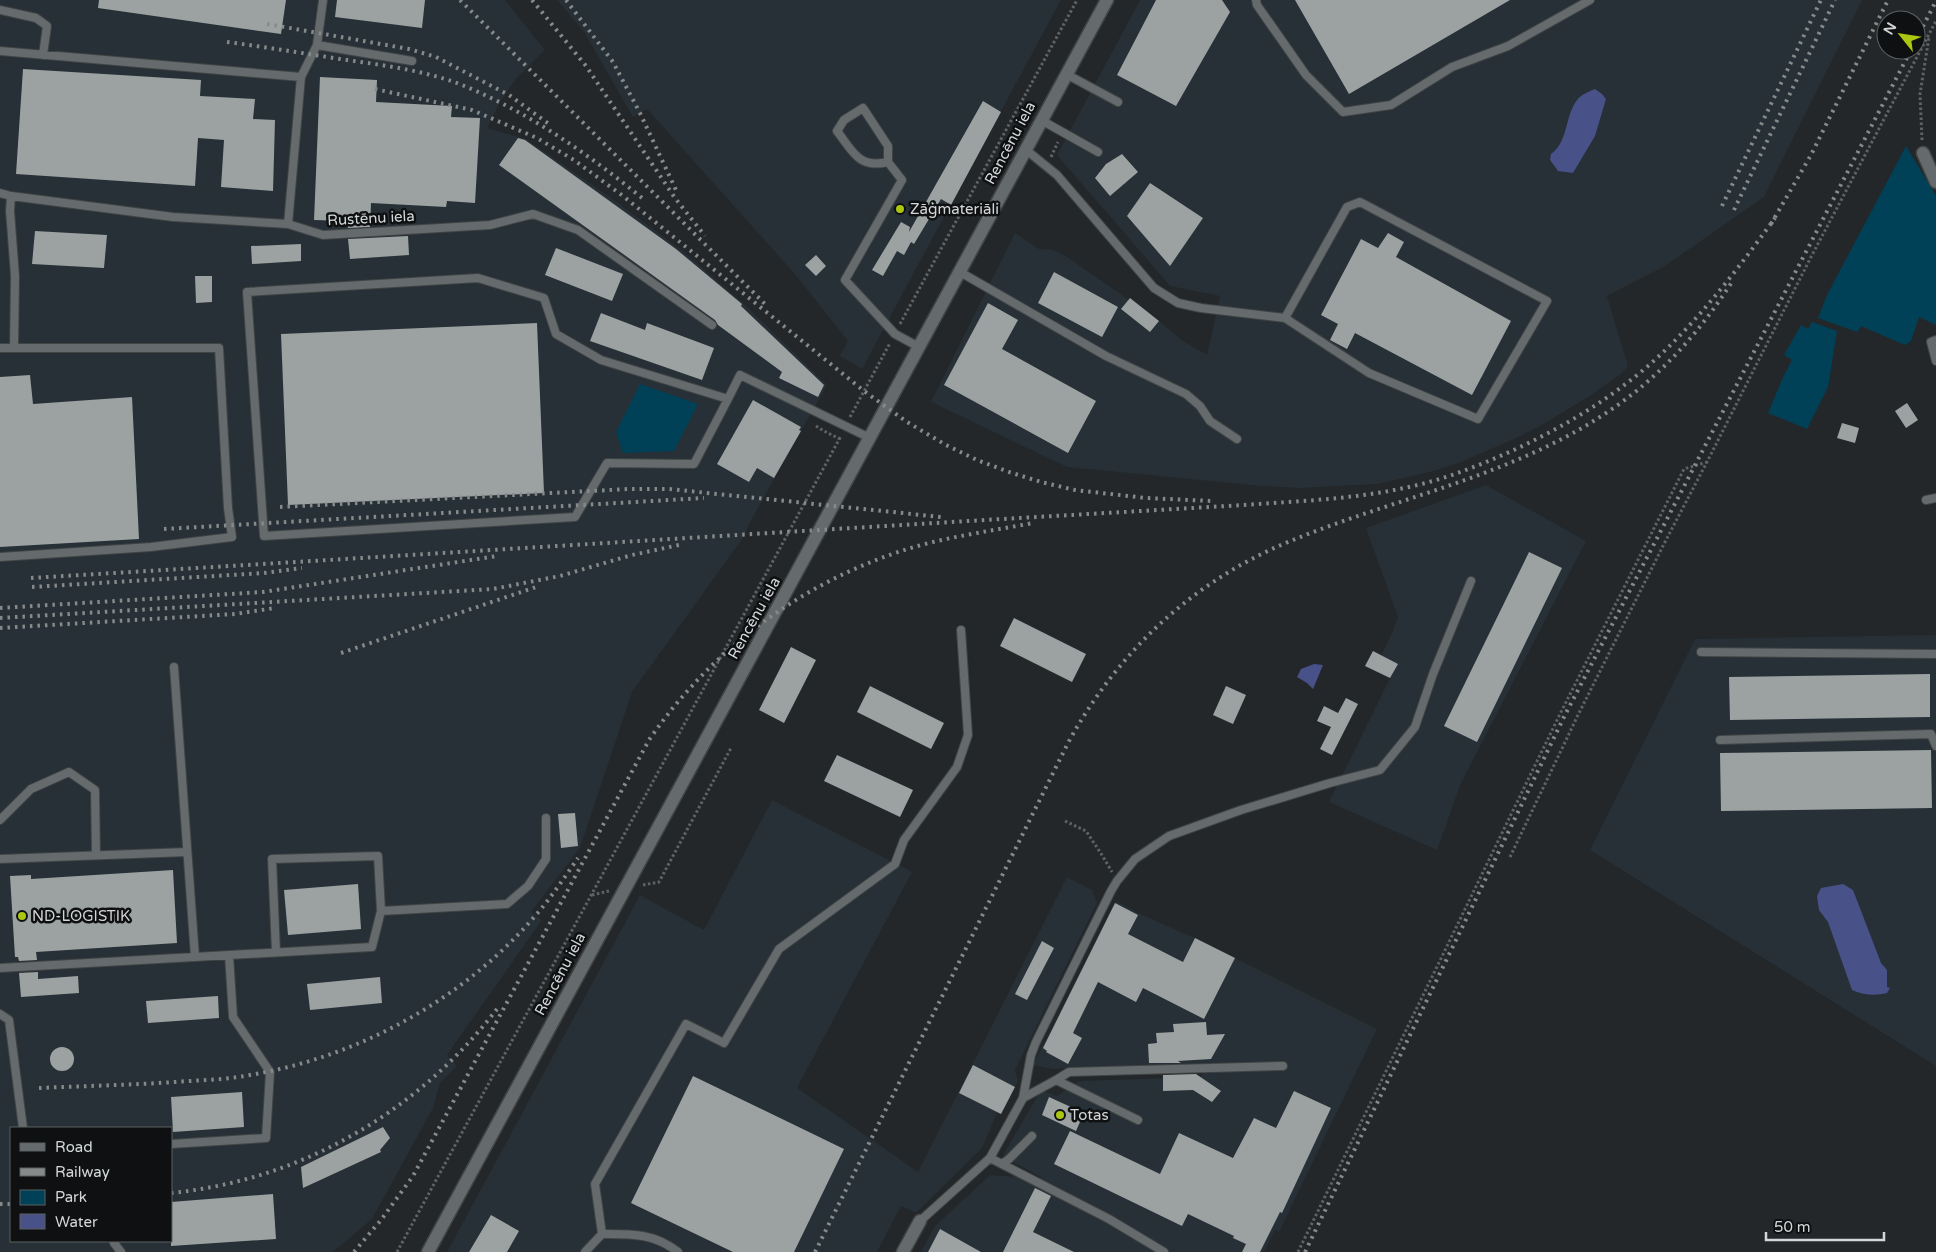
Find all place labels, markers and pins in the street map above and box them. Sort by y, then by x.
place label: Zāģmateriāli [910,200,999,218]
marker: Zāģmateriāli [894,203,906,215]
place label: ND-LOGISTIK [32,907,130,925]
marker: ND-LOGISTIK [16,910,28,922]
place label: Totas [1070,1106,1109,1124]
marker: Totas [1054,1109,1066,1121]

